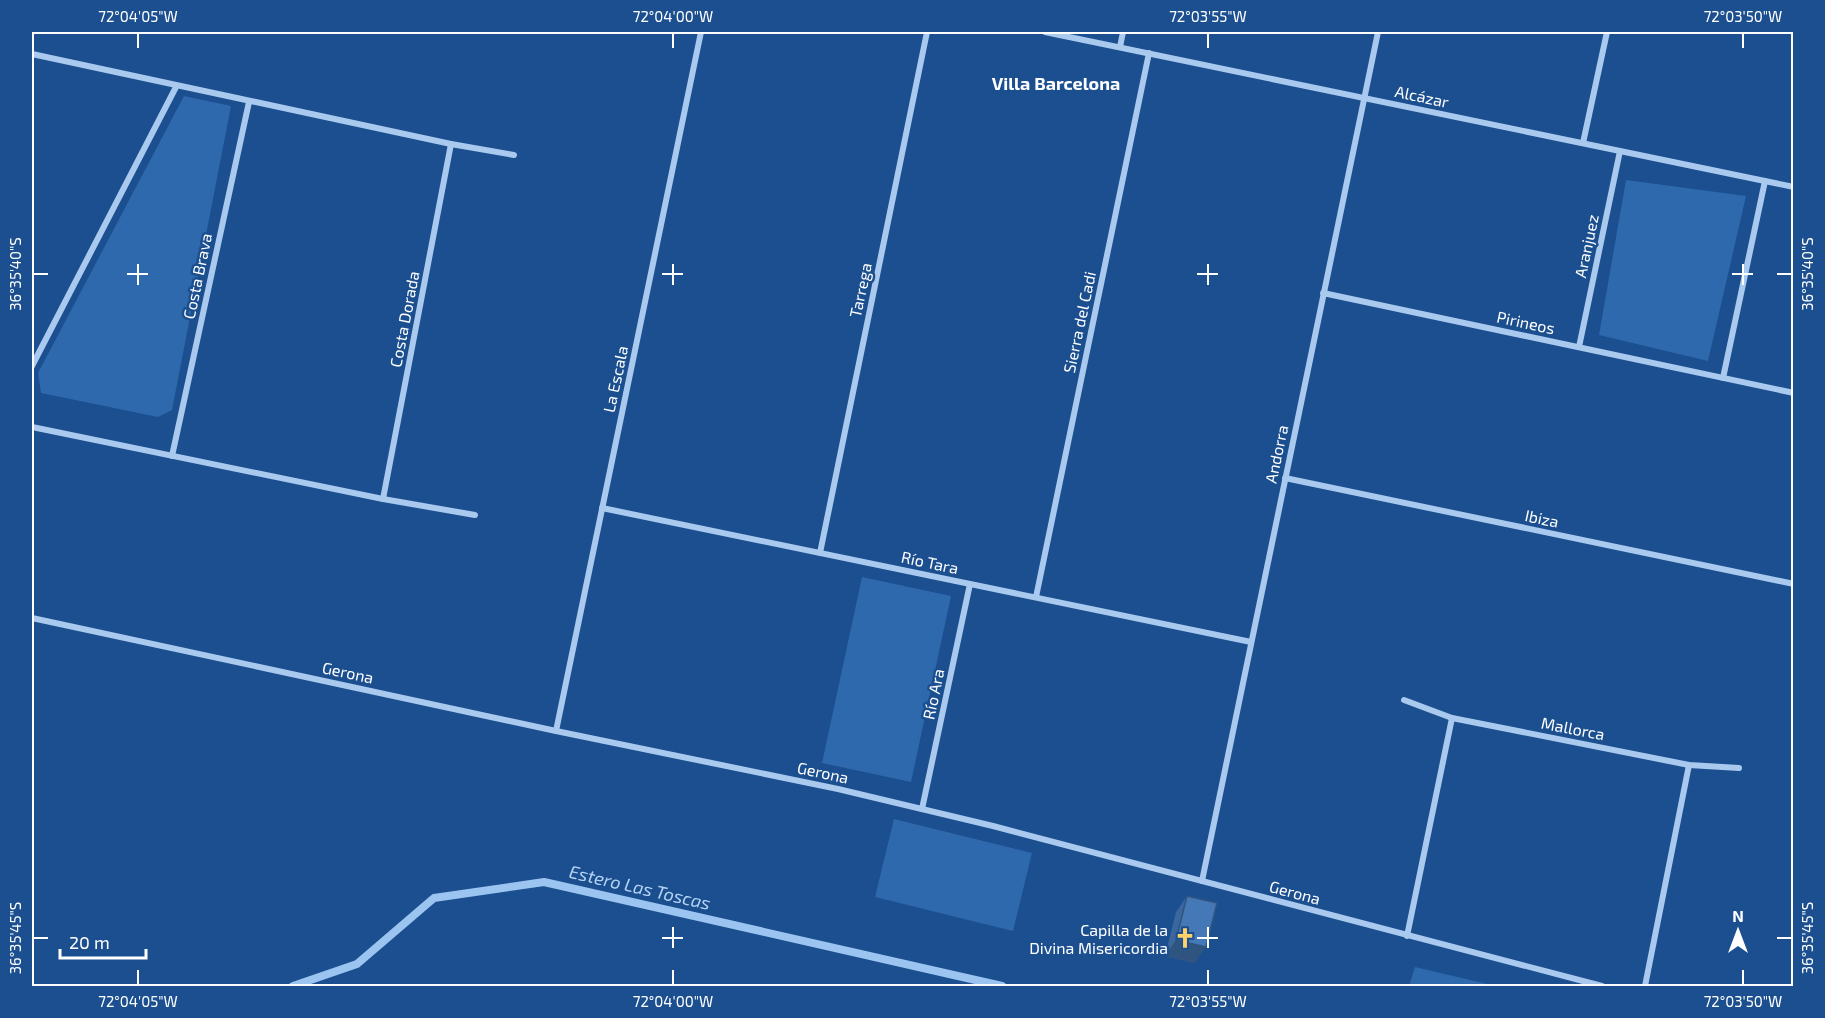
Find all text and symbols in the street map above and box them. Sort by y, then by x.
text: 72°04'05"W [98,7,178,25]
text: 72°04'00"W [633,7,713,25]
text: 72°03'55"W [1169,7,1247,25]
text: 72°03'50"W [1704,7,1782,25]
district label: Villa Barcelona [992,72,1120,94]
street label: Alcázar [1393,81,1451,111]
street label: Aranjuez [1570,213,1603,280]
street label: Costa Brava [179,231,215,321]
text: 36°35'40"S [6,237,24,311]
text: 36°35'40"S [1798,237,1816,311]
street label: Tarrega [845,261,875,319]
street label: Costa Dorada [385,269,423,369]
street label: Sierra del Cadi [1059,269,1099,375]
street label: Pirineos [1495,307,1557,337]
street label: La Escala [599,344,631,414]
street label: Andorra [1261,423,1291,485]
street label: Ibiza [1523,505,1561,531]
street label: Río Tara [900,547,960,577]
street label: Gerona [321,657,375,687]
street label: Río Ara [918,667,948,721]
street label: Mallorca [1540,713,1606,743]
street label: Gerona [796,757,850,787]
water label: Estero Las Toscas [567,860,713,914]
street label: Gerona [1267,876,1323,908]
north arrow [1708,901,1768,961]
text: 36°35'45"S [6,902,24,974]
text: 36°35'45"S [1798,902,1816,974]
text: N [1732,906,1744,925]
place label: Capilla de la Divina Misericordia [1029,920,1168,957]
scale bar [60,922,146,960]
church icon: Capilla de la Divina Misericordia [1173,926,1197,950]
text: 20 m [69,931,110,953]
text: 72°04'05"W [98,992,178,1010]
text: 72°04'00"W [633,992,713,1010]
text: 72°03'55"W [1169,992,1247,1010]
text: 72°03'50"W [1704,992,1782,1010]

